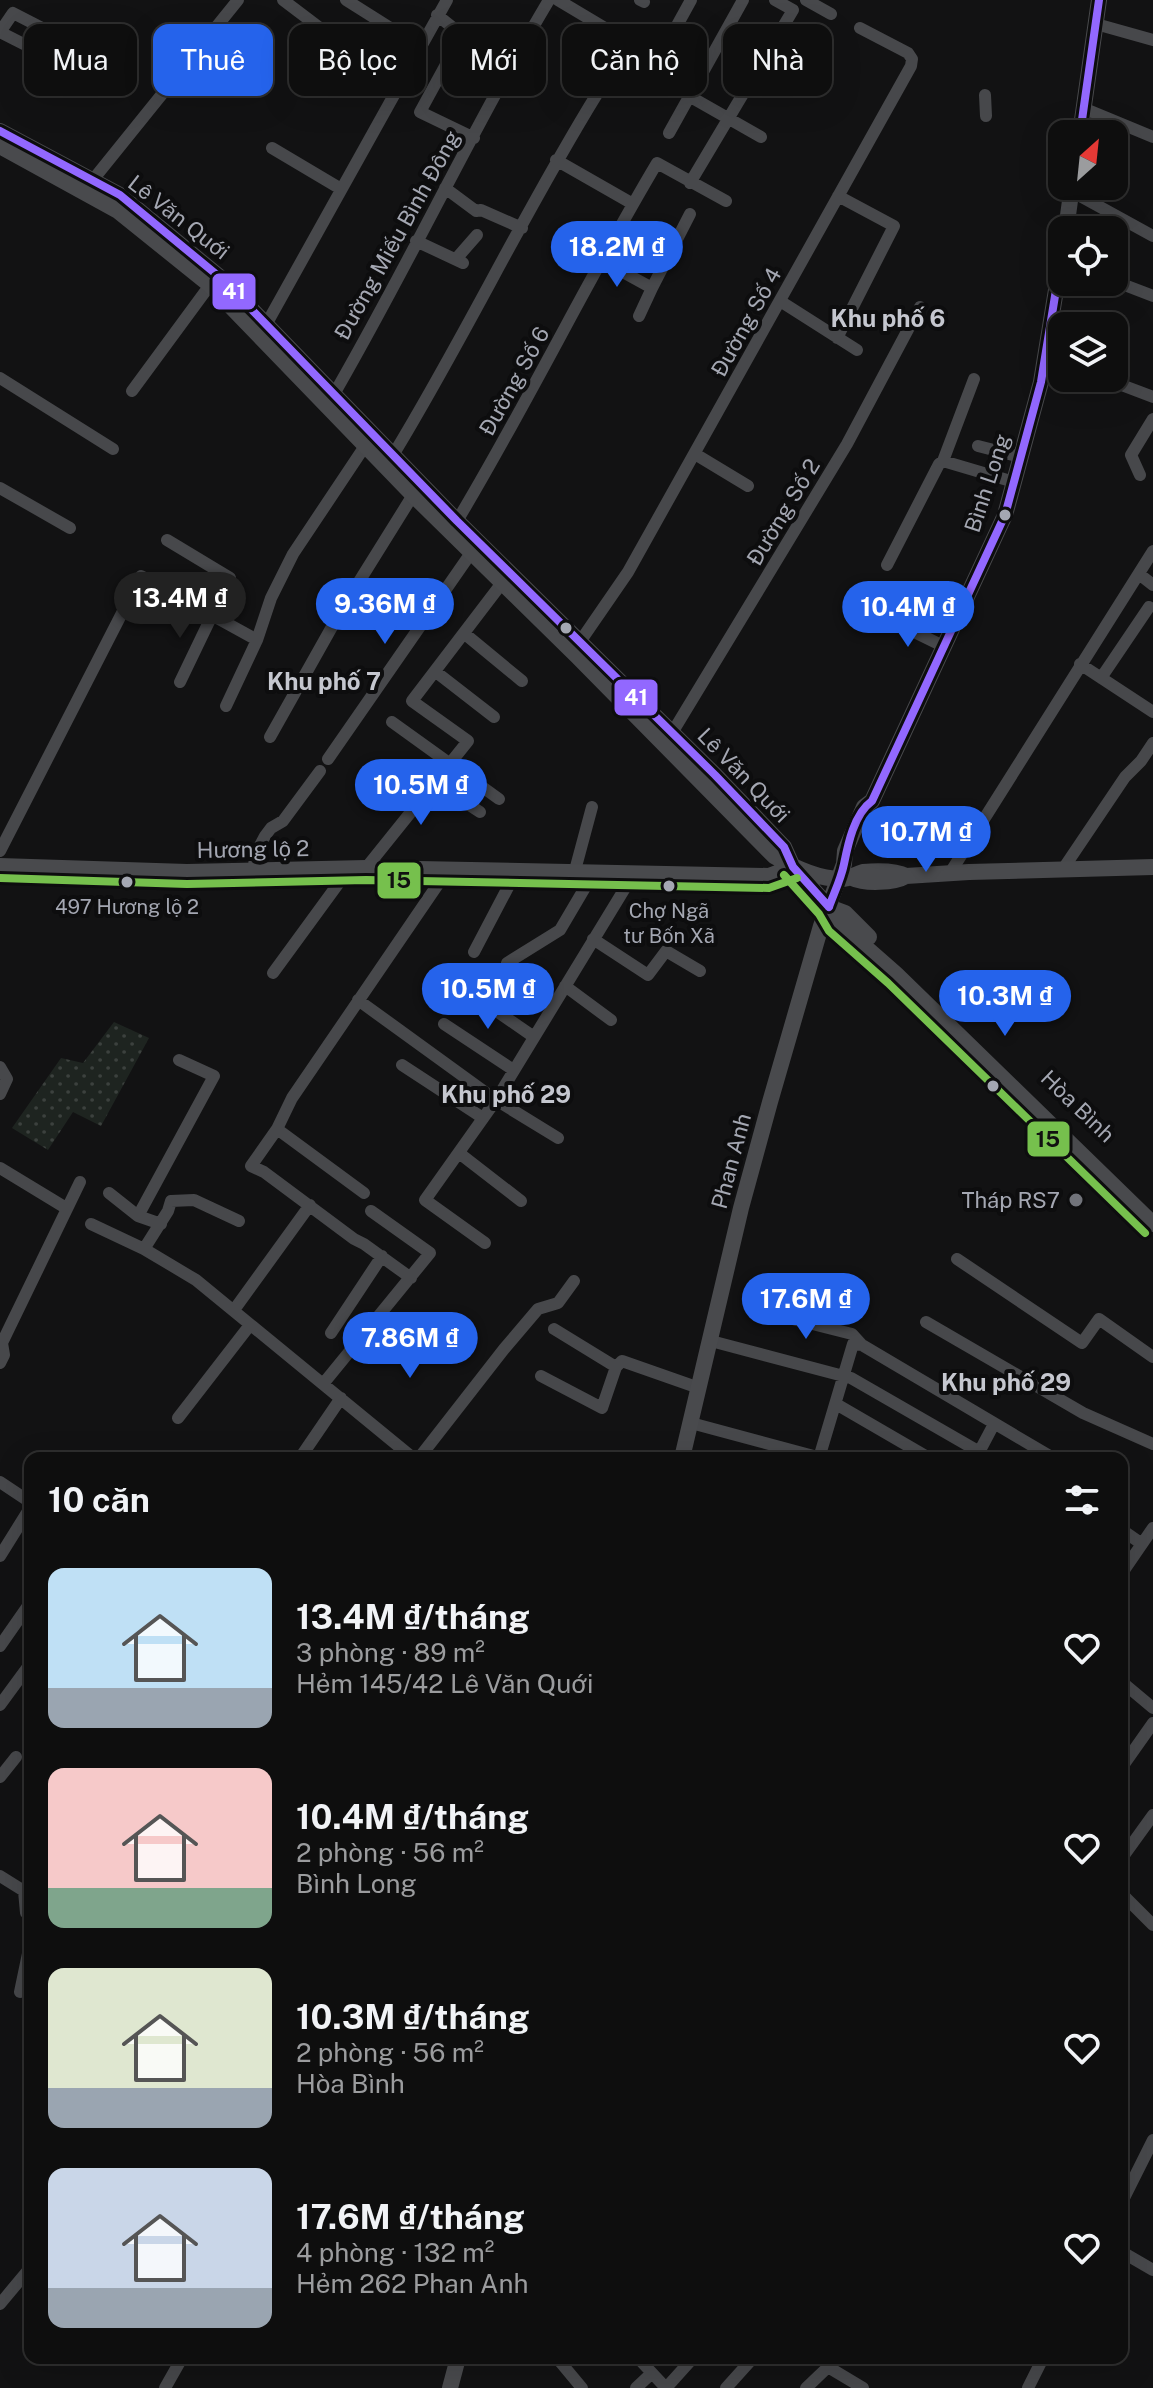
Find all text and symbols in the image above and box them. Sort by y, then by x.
chip: Mua [24,24,137,96]
chip: Thuê [153,24,273,96]
chip: Bộ lọc [289,24,426,96]
chip: Mới [442,24,546,96]
chip: Căn hộ [562,24,707,96]
chip: Nhà [723,24,832,96]
north arrow [1048,120,1128,200]
map controls [1048,120,1128,392]
street label: Đường Miếu Bình Đông [329,126,465,344]
street label: Lê Văn Quới [123,169,235,265]
button: locate [1048,216,1128,296]
pin: 18.2M ₫ [543,221,691,289]
text: 18.2M ₫ [569,231,665,262]
street label: Đường Số 4 [705,263,787,381]
line badge: 41 [211,272,257,311]
text: 41 [222,278,246,304]
district label: Khu phố 6 [831,304,945,332]
button: layers [1048,312,1128,392]
street label: Đường Số 6 [473,322,555,440]
street label: Bình Long [959,430,1015,536]
street label: Đường Số 2 [741,454,825,570]
unlabelled marker [997,507,1013,523]
pin: 13.4M ₫ [106,572,254,640]
pin: 9.36M ₫ [311,578,459,646]
pin: 10.4M ₫ [834,581,982,649]
text: 13.4M ₫ [132,582,228,613]
text: 9.36M ₫ [334,588,436,619]
text: 10.4M ₫ [860,591,956,622]
unlabelled marker [558,620,574,636]
district label: Khu phố 7 [267,667,381,695]
line badge: 41 [613,678,659,717]
text: 41 [624,684,648,710]
street label: Lê Văn Quới [692,722,796,828]
pin: 10.5M ₫ [347,759,495,827]
text: 10.5M ₫ [373,769,469,800]
pin: 10.7M ₫ [852,806,1000,874]
text: 10.7M ₫ [880,816,972,847]
street label: Hương lộ 2 [197,835,309,863]
line badge: 15 [376,861,422,900]
text: 15 [387,867,411,893]
marker: 497 Hương lộ 2 [119,874,135,890]
marker: Chợ Ngã tư Bốn Xã [661,878,677,894]
place label: 497 Hương lộ 2 [55,895,199,919]
place label: Chợ Ngã tư Bốn Xã [623,899,715,948]
pin: 10.5M ₫ [414,963,562,1031]
pin: 10.3M ₫ [931,970,1079,1038]
text: 10.5M ₫ [440,973,536,1004]
text: 10.3M ₫ [957,980,1053,1011]
street label: Hòa Bình [1036,1065,1120,1147]
unlabelled marker [985,1078,1001,1094]
district label: Khu phố 29 [441,1080,571,1108]
street label: Phan Anh [706,1110,756,1212]
line badge: 15 [1026,1120,1071,1158]
text: 15 [1036,1126,1060,1152]
place label: Tháp RS7 [961,1187,1060,1213]
marker: Tháp RS7 [1067,1191,1085,1209]
pin: 17.6M ₫ [732,1273,880,1341]
text: 17.6M ₫ [760,1283,852,1314]
pin: 7.86M ₫ [336,1312,484,1380]
text: 7.86M ₫ [361,1322,459,1353]
district label: Khu phố 29 [941,1368,1071,1396]
icon: filters [1060,1478,1104,1522]
text: 10 căn [48,1480,150,1520]
text: 13.4M ₫/tháng [296,1597,530,1637]
icon: home [112,1600,208,1696]
icon: heart [1060,1626,1104,1670]
text: 3 phòng · 89 m² [296,1637,485,1668]
text: Hẻm 145/42 Lê Văn Quới [296,1668,593,1699]
text: 10.4M ₫/tháng [296,1797,529,1837]
icon: home [112,1800,208,1896]
icon: heart [1060,1826,1104,1870]
text: 2 phòng · 56 m² [296,1837,484,1868]
text: Bình Long [296,1868,417,1899]
text: 10.3M ₫/tháng [296,1997,529,2037]
icon: home [112,2000,208,2096]
icon: heart [1060,2026,1104,2070]
text: 2 phòng · 56 m² [296,2037,484,2068]
text: Hòa Bình [296,2068,405,2099]
text: 17.6M ₫/tháng [296,2197,525,2237]
icon: home [112,2200,208,2296]
icon: heart [1060,2226,1104,2270]
text: 4 phòng · 132 m² [296,2237,494,2268]
text: Hẻm 262 Phan Anh [296,2268,528,2299]

